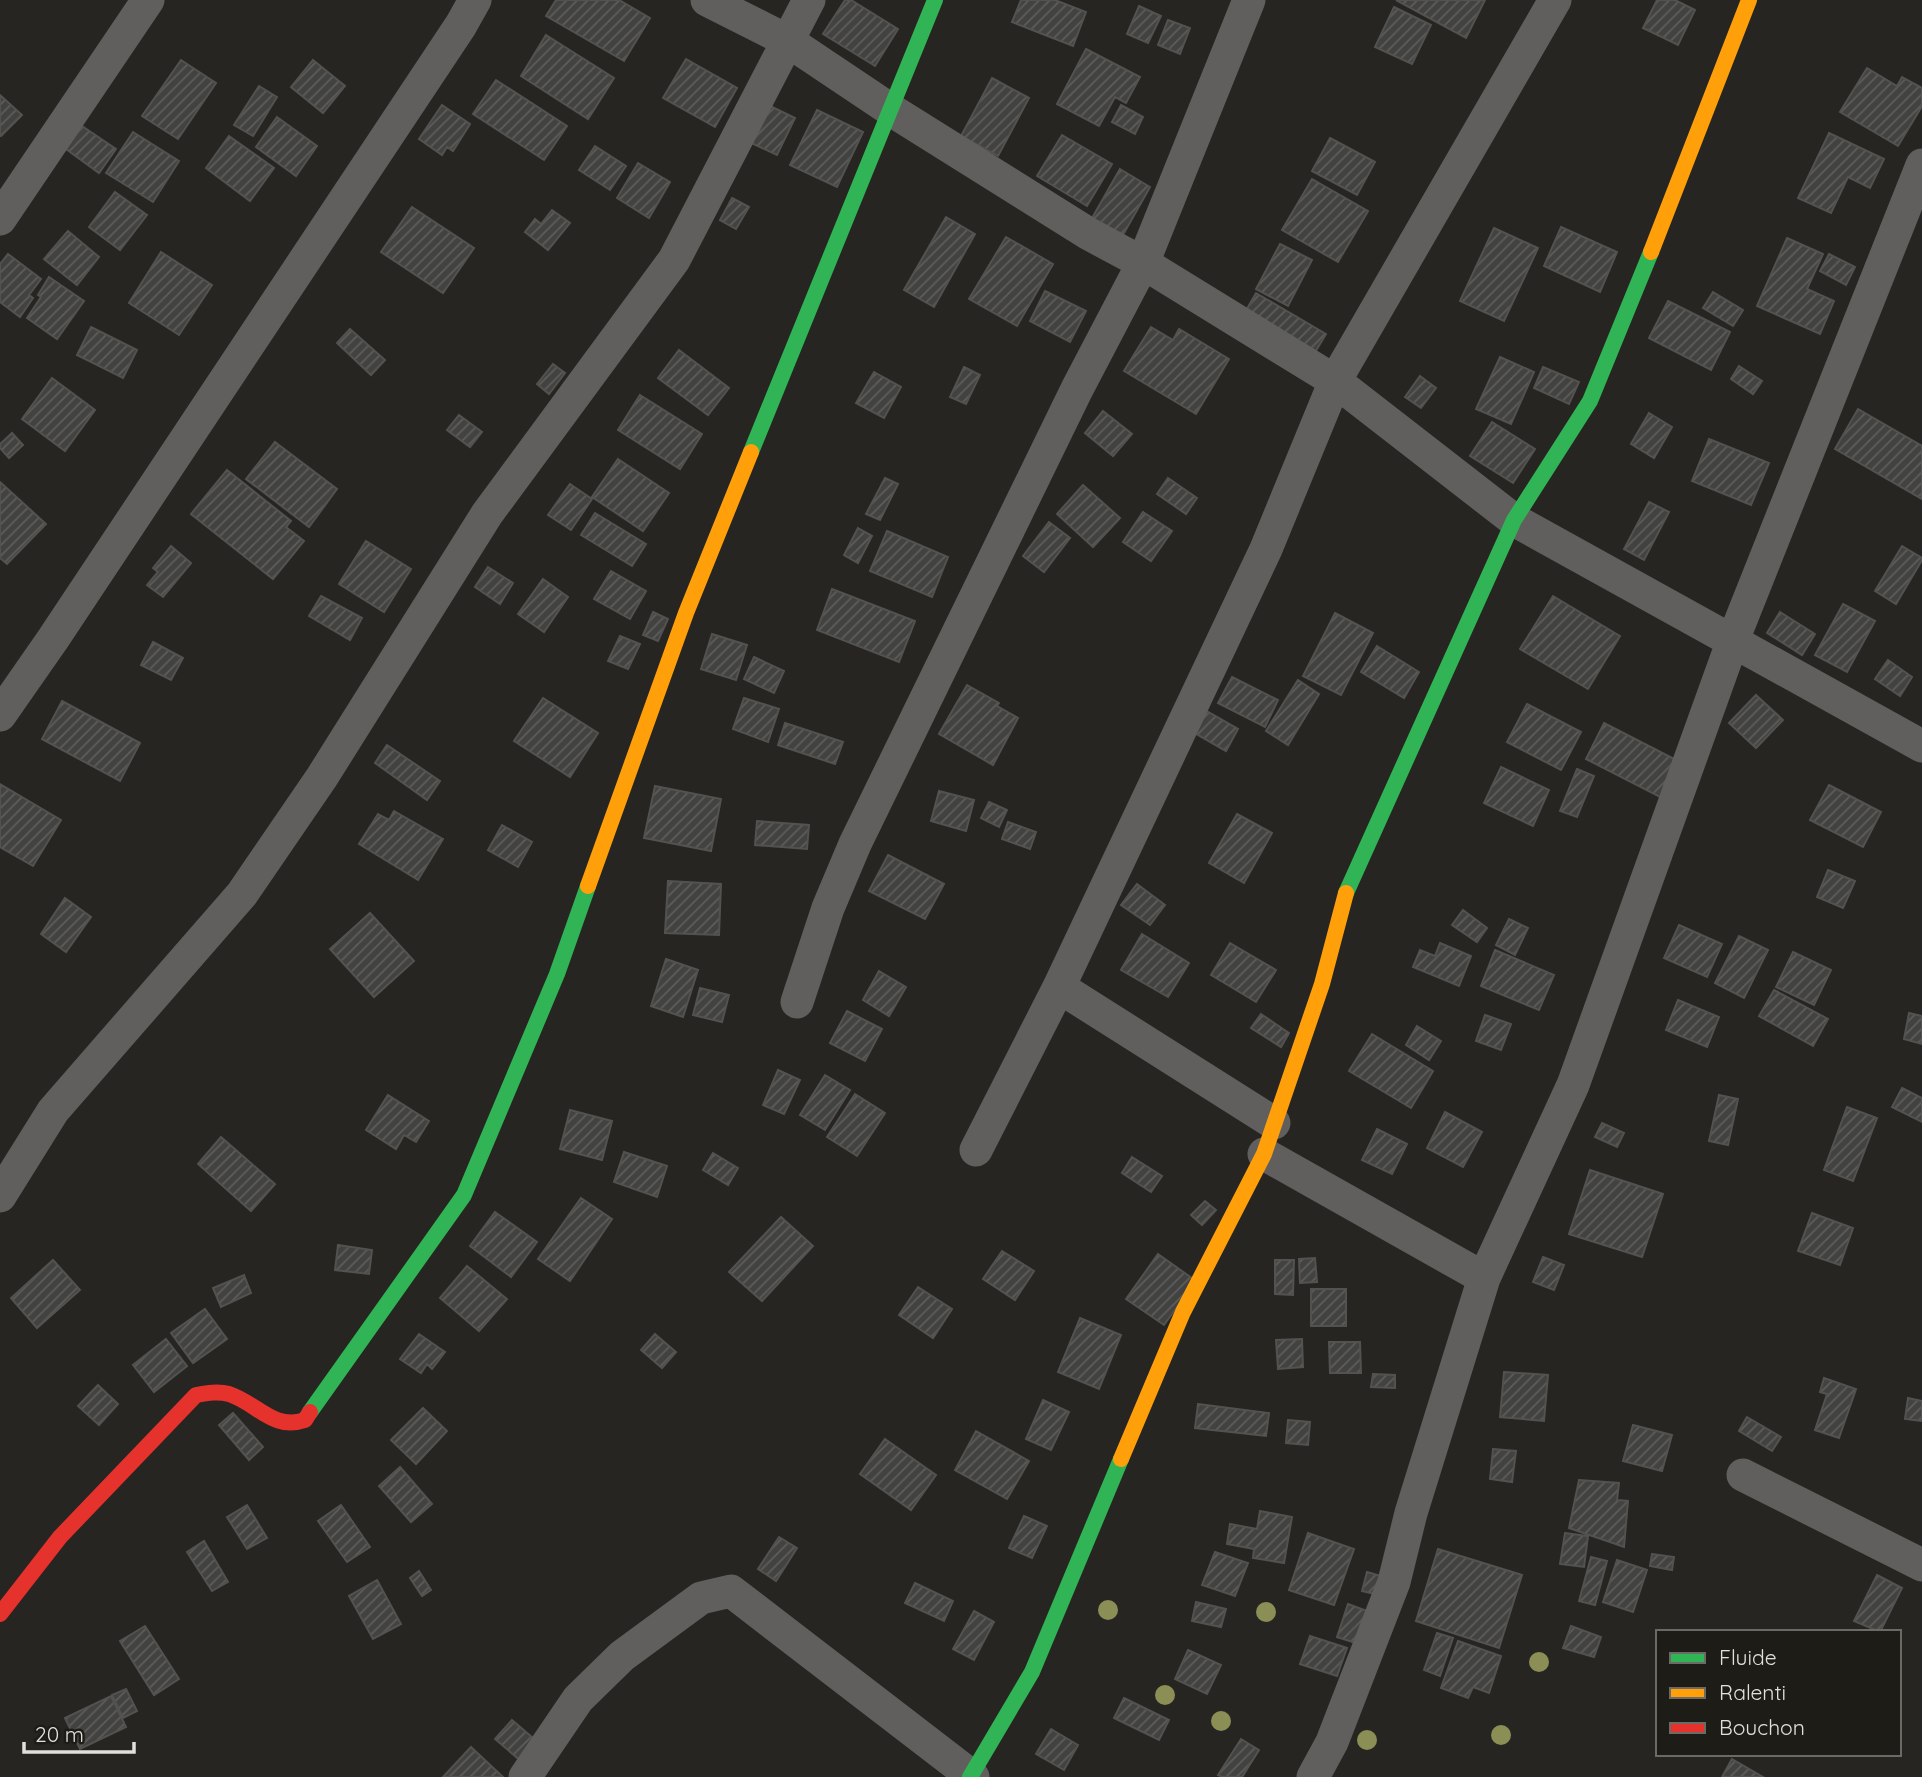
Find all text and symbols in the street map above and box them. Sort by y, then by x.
legend [1656,1630,1901,1756]
text: Fluide [1719,1644,1777,1670]
text: Ralenti [1719,1679,1786,1705]
scale bar [24,1710,135,1754]
text: Bouchon [1719,1714,1805,1740]
text: 20 m [35,1721,84,1747]

